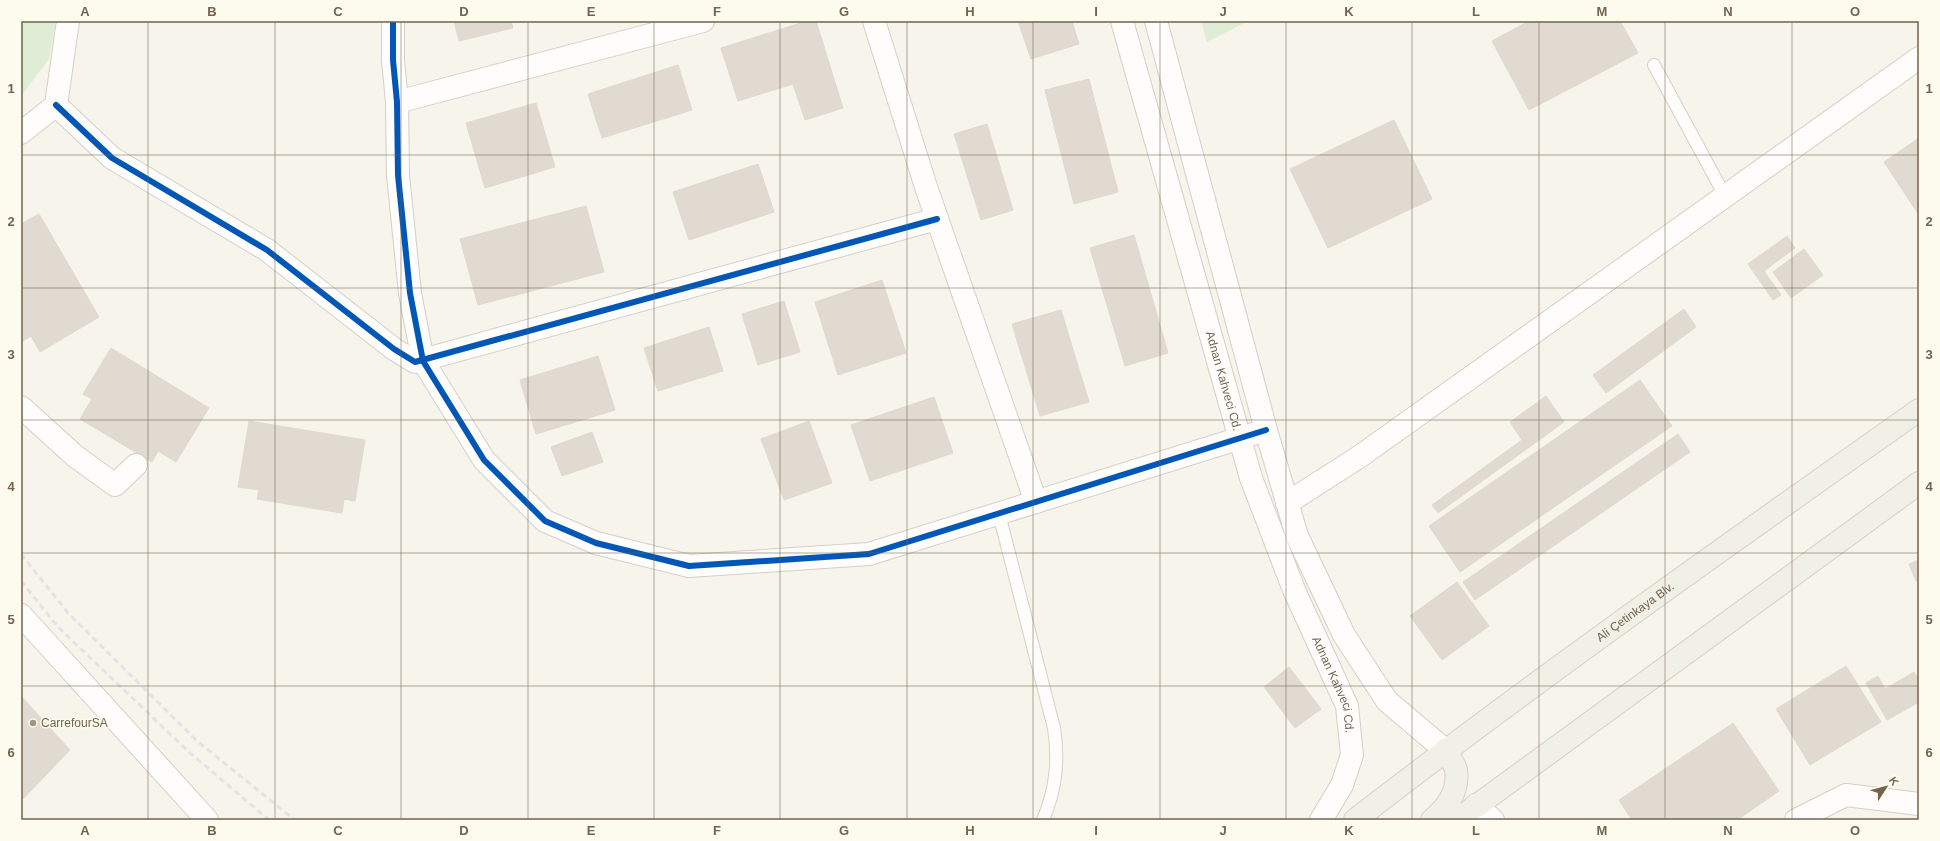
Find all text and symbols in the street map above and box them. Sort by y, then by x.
text: A [80,4,90,19]
text: B [207,4,217,19]
text: C [333,4,343,19]
text: D [459,4,469,19]
text: E [587,4,596,19]
text: F [713,4,721,19]
text: G [839,4,849,19]
text: H [965,4,975,19]
text: I [1094,4,1098,19]
text: J [1219,4,1227,19]
text: K [1344,4,1354,19]
text: L [1472,4,1480,19]
text: M [1597,4,1607,19]
text: N [1723,4,1733,19]
text: O [1850,4,1860,19]
text: 1 [7,81,15,96]
text: 1 [1925,81,1933,96]
text: 2 [7,214,15,229]
text: 2 [1925,214,1933,229]
street label: Adnan Kahveci Cd. [1203,330,1244,432]
text: 3 [7,347,15,362]
text: 3 [1925,347,1933,362]
text: 4 [7,479,15,494]
text: 4 [1925,479,1933,494]
street label: Ali Çetinkaya Blv. [1593,579,1677,645]
text: 5 [7,612,15,627]
text: 5 [1925,612,1933,627]
street label: Adnan Kahveci Cd. [1309,634,1357,734]
place label: CarrefourSA [41,716,108,730]
marker: CarrefourSA [28,718,38,728]
text: 6 [7,745,15,760]
text: 6 [1925,745,1933,760]
north arrow [1866,767,1906,807]
text: K [1887,774,1901,788]
text: A [80,823,90,838]
text: B [207,823,217,838]
text: C [333,823,343,838]
text: D [459,823,469,838]
text: E [587,823,596,838]
text: F [713,823,721,838]
text: G [839,823,849,838]
text: H [965,823,975,838]
text: I [1094,823,1098,838]
text: J [1219,823,1227,838]
text: K [1344,823,1354,838]
text: L [1472,823,1480,838]
text: M [1597,823,1607,838]
text: N [1723,823,1733,838]
text: O [1850,823,1860,838]

